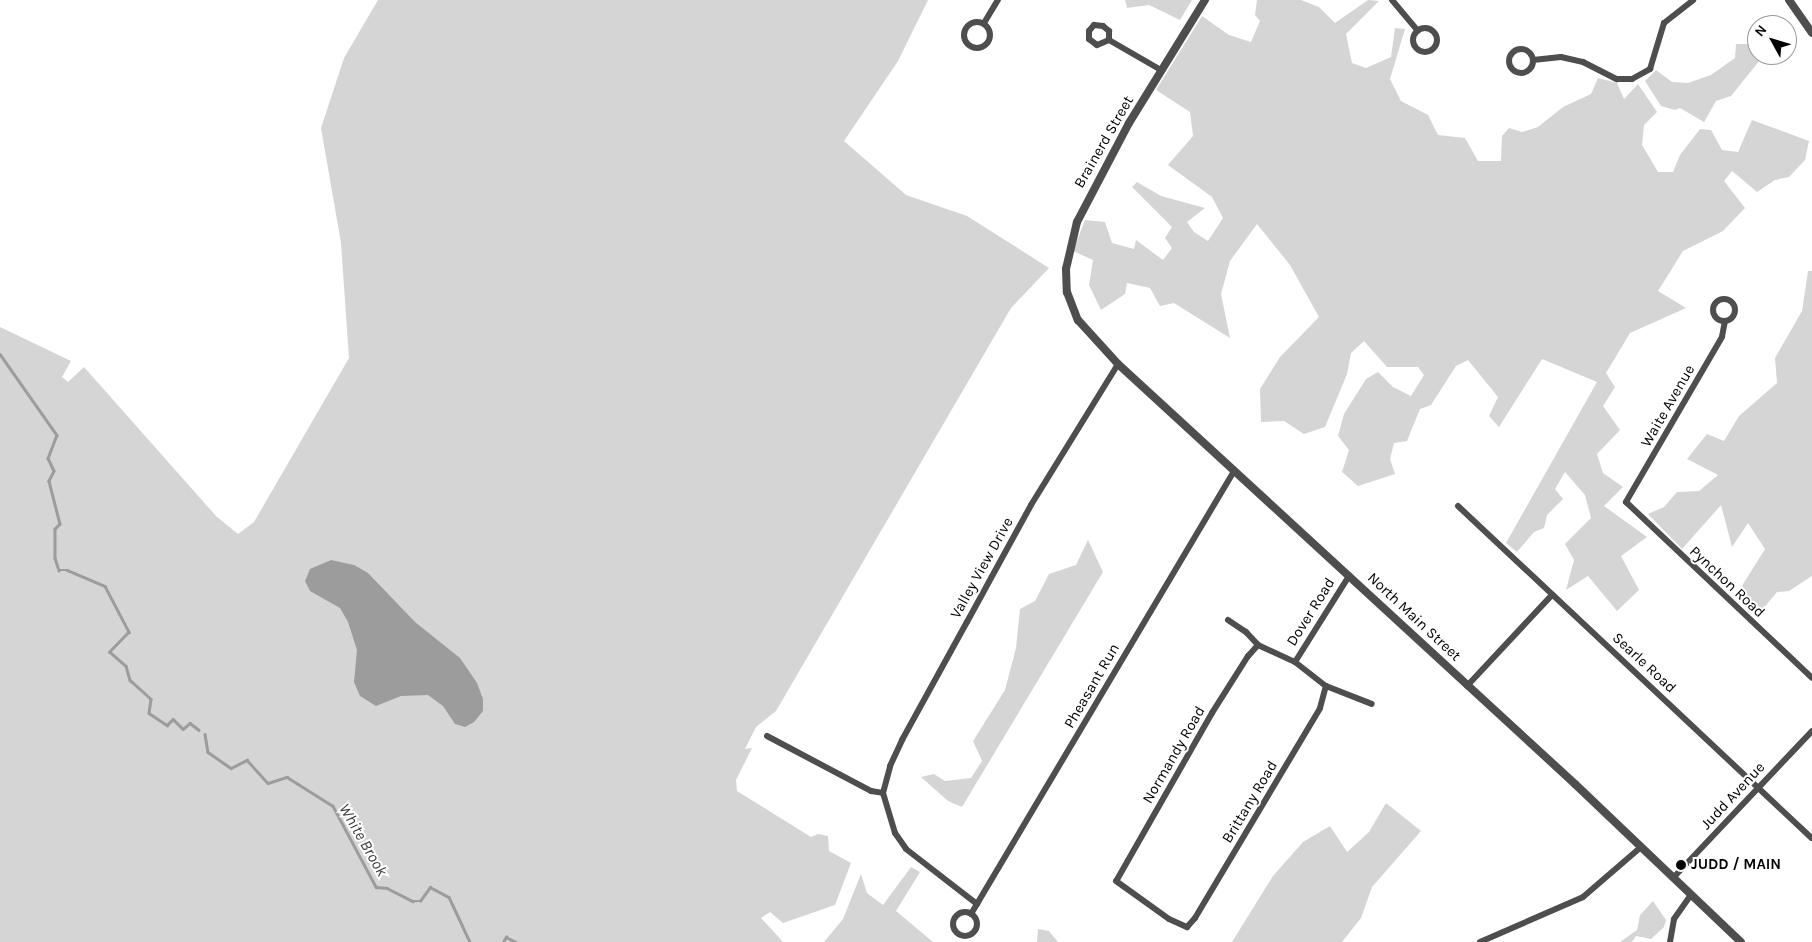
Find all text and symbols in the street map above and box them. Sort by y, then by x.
north arrow [1747,15,1797,65]
text: N [1751,22,1770,40]
street label: Brainerd Street [1070,93,1138,191]
street label: Waite Avenue [1637,362,1699,450]
street label: Valley View Drive [947,514,1017,622]
street label: Pynchon Road [1686,543,1768,621]
street label: North Main Street [1363,569,1465,665]
street label: Dover Road [1283,575,1339,649]
street label: Searle Road [1608,629,1680,697]
street label: Pheasant Run [1060,640,1124,732]
street label: Normandy Road [1139,703,1209,807]
street label: Brittany Road [1218,758,1282,846]
street label: Judd Avenue [1697,758,1769,834]
water label: White Brook [335,800,391,880]
place label: JUDD / MAIN [1691,856,1781,874]
marker: JUDD / MAIN [1675,859,1687,871]

